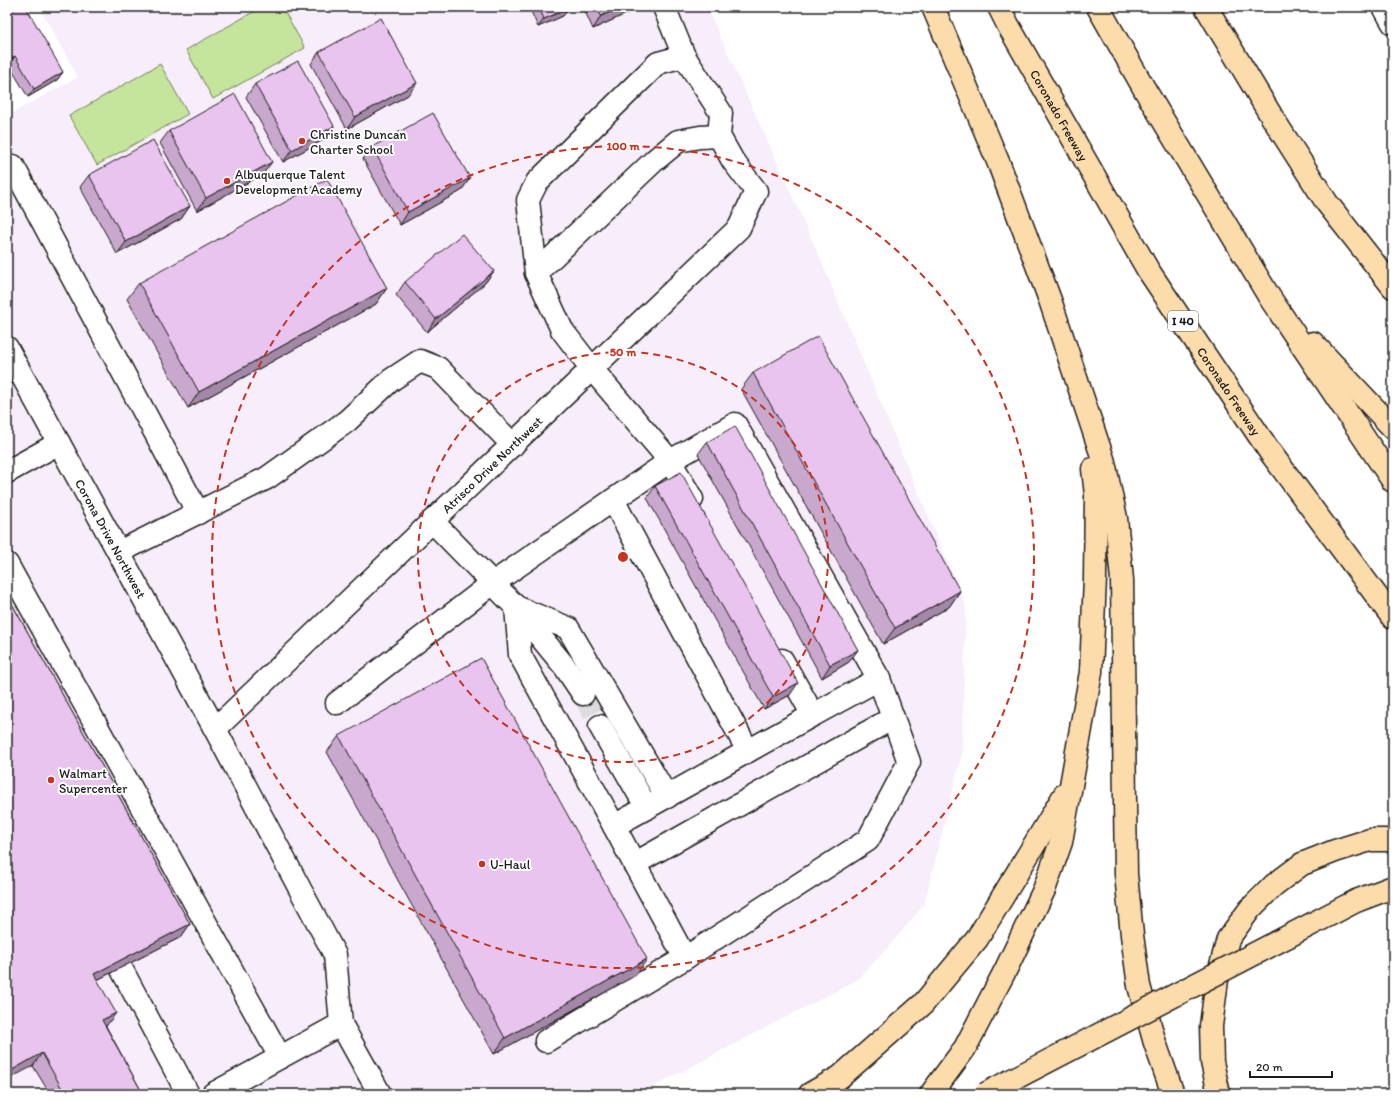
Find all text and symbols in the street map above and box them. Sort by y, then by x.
street label: Coronado Freeway [1027,67,1091,164]
place label: Christine Duncan Charter School [310,127,406,157]
marker: Christine Duncan Charter School [297,136,307,146]
text: 100 m [606,139,640,153]
place label: Albuquerque Talent Development Academy [235,167,362,197]
marker: Albuquerque Talent Development Academy [222,176,232,186]
road number: I 40 [1168,311,1198,331]
street label: Coronado Freeway [1194,344,1264,438]
text: 50 m [610,345,637,359]
street label: Atrisco Drive Northwest [439,413,546,516]
street label: Corona Drive Northwest [72,476,149,601]
centre of rings [616,550,630,564]
place label: Walmart Supercenter [59,766,128,796]
marker: Walmart Supercenter [46,775,56,785]
place label: U-Haul [490,857,531,872]
marker: U-Haul [477,859,487,869]
scale bar [1250,1053,1332,1079]
text: 20 m [1256,1060,1283,1074]

